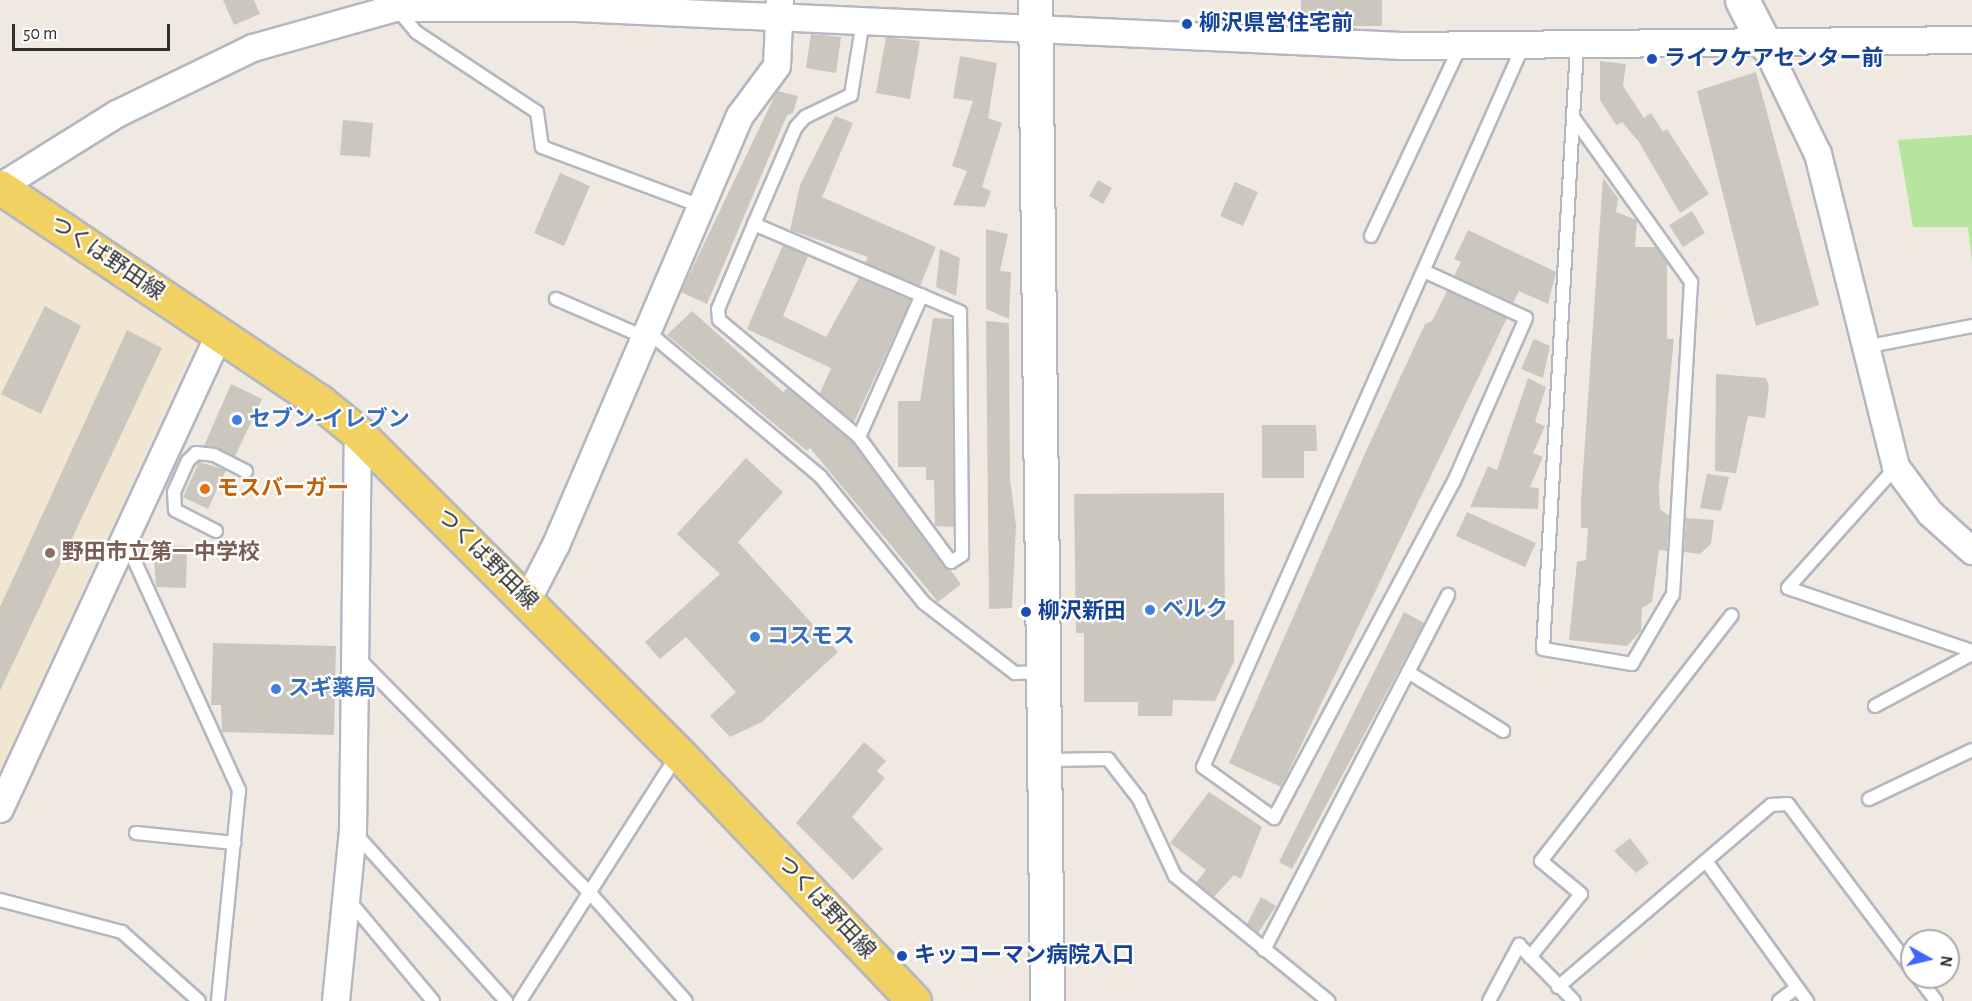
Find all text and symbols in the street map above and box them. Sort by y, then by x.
place label: 柳沢県営住宅前 [1199,11,1353,37]
scale bar [15,12,172,50]
marker: 柳沢県営住宅前 [1180,17,1194,31]
text: 50 m [23,25,57,43]
place label: ライフケアセンター前 [1664,46,1884,72]
marker: ライフケアセンター前 [1645,52,1659,66]
street label: つくば野田線 [45,210,169,306]
place label: セブン-イレブン [249,407,410,433]
marker: セブン-イレブン [230,413,244,427]
place label: モスバーガー [217,476,349,502]
marker: モスバーガー [198,482,212,496]
street label: つくば野田線 [431,503,543,615]
place label: 野田市立第一中学校 [62,540,260,566]
marker: 野田市立第一中学校 [43,546,57,560]
place label: ベルク [1162,597,1228,623]
place label: 柳沢新田 [1038,599,1126,625]
marker: ベルク [1143,603,1157,617]
marker: 柳沢新田 [1019,605,1033,619]
place label: コスモス [767,624,855,650]
marker: コスモス [748,630,762,644]
place label: スギ薬局 [288,676,376,702]
marker: スギ薬局 [269,682,283,696]
street label: つくば野田線 [771,850,881,964]
north arrow [1900,929,1960,989]
place label: キッコーマン病院入口 [914,943,1134,969]
marker: キッコーマン病院入口 [895,949,909,963]
text: N [1937,955,1955,968]

